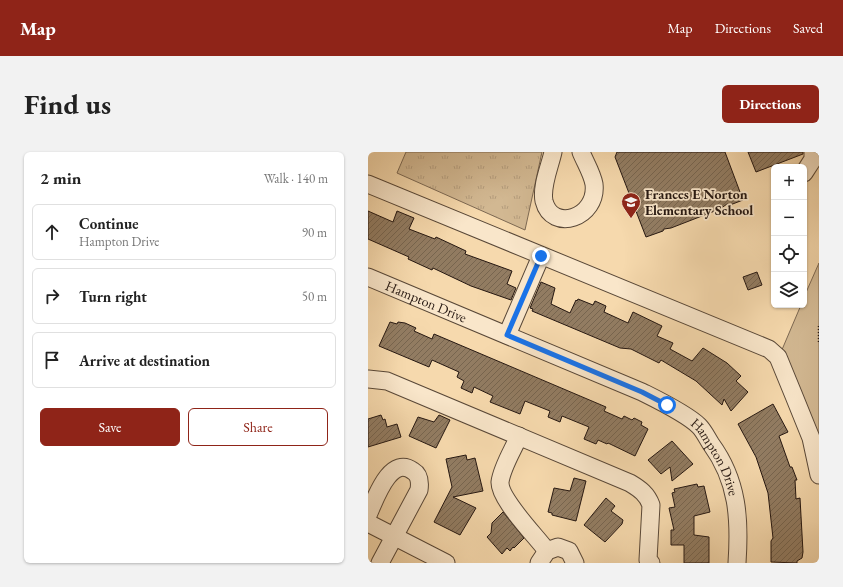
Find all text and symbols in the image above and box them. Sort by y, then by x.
text: Map [20,16,56,41]
text: Map [667,19,693,37]
text: Directions [715,19,771,37]
text: Saved [793,19,823,37]
button: Directions [722,85,819,123]
text: Find us [24,86,111,122]
map controls [771,164,807,308]
button: + [771,164,807,200]
text: 2 min [40,167,81,189]
text: Walk · 140 m [264,170,328,187]
place label: Frances E Norton Elementary School [645,185,753,219]
school or university icon: Frances E Norton Elementary School [620,191,642,219]
button: − [771,200,807,236]
text: Continue [79,214,139,233]
icon: ahead [41,221,63,243]
text: 90 m [302,224,327,241]
text: Hampton Drive [79,233,159,250]
button: locate [771,236,807,272]
route end [532,247,550,265]
button: layers [771,272,807,308]
street label: Hampton Drive [383,276,470,327]
icon: right [41,285,63,307]
text: Turn right [79,287,147,306]
text: 50 m [302,288,327,305]
icon: arrive [41,349,63,371]
text: Arrive at destination [79,351,210,370]
route start [658,396,676,414]
button: Save [40,408,180,446]
button: Share [188,408,328,446]
street label: Hampton Drive [687,414,743,498]

